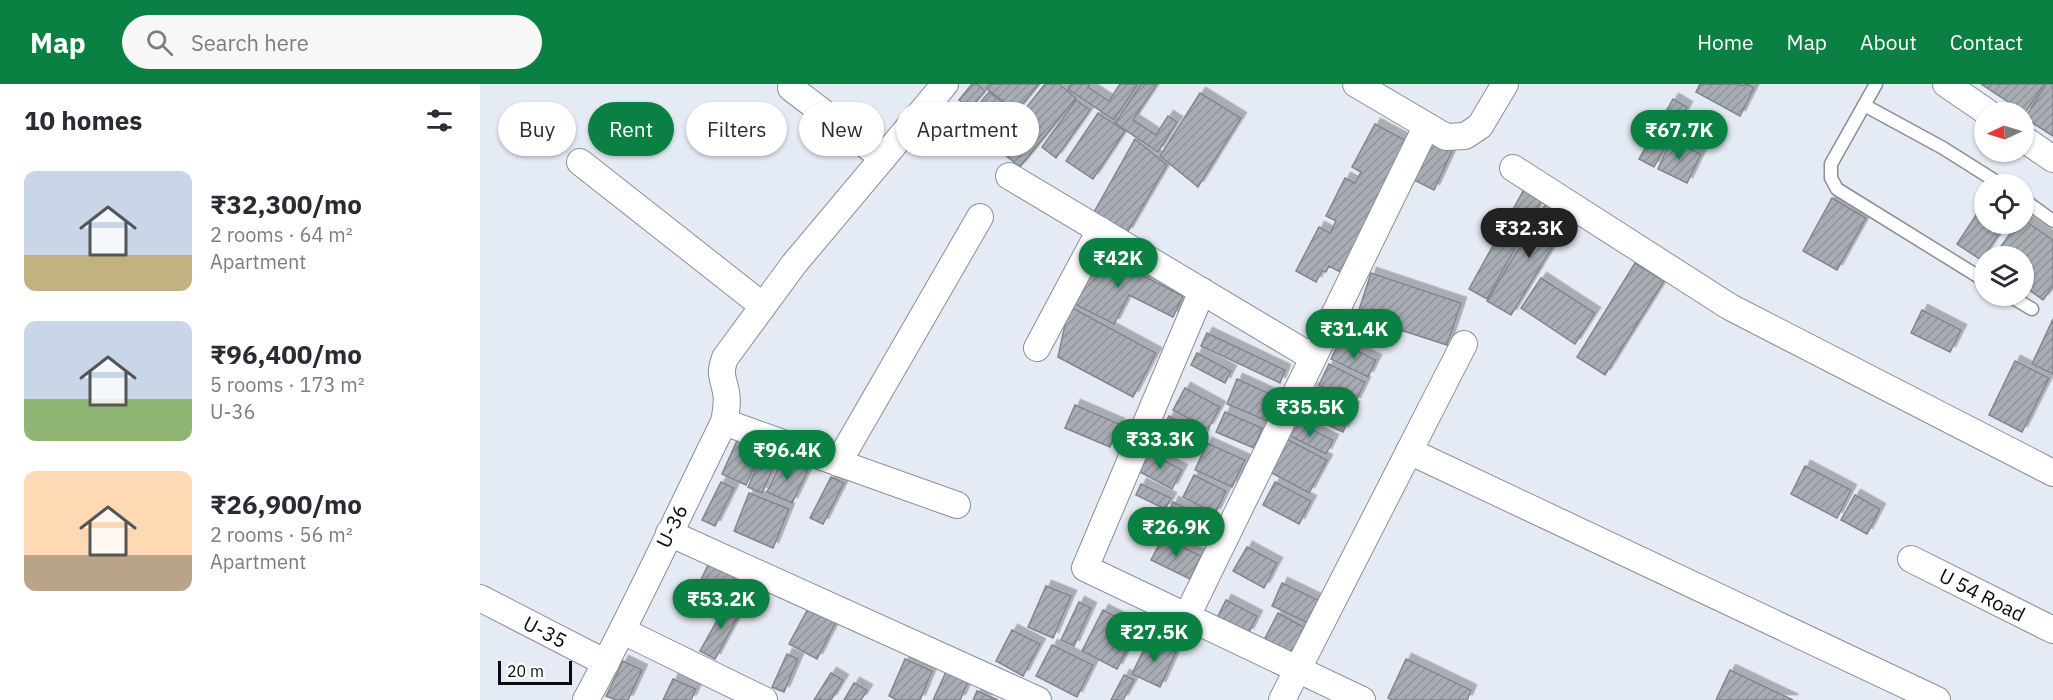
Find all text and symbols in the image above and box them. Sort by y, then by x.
search box [122,15,542,69]
text: Map [30,24,86,61]
icon: search [143,26,176,59]
text: Search here [191,28,309,57]
text: Home [1697,28,1754,56]
text: Map [1787,28,1827,56]
text: About [1860,28,1917,56]
text: Contact [1950,28,2023,56]
chip: Buy [498,102,576,156]
chip: Rent [588,102,674,156]
chip: Filters [686,102,787,156]
chip: New [799,102,884,156]
chip: Apartment [896,102,1039,156]
north arrow [1974,102,2034,162]
map controls [1974,102,2034,306]
text: 10 homes [24,103,142,137]
icon: filters [423,104,456,137]
pin: ₹67.7K [1630,110,1728,161]
text: ₹67.7K [1645,116,1713,143]
button: locate [1974,174,2034,234]
text: ₹32,300/mo [210,187,362,221]
icon: home [72,195,144,267]
pin: ₹32.3K [1480,208,1578,259]
text: ₹32.3K [1495,214,1563,241]
text: 2 rooms · 64 m² [210,221,353,248]
pin: ₹42K [1082,238,1154,289]
text: ₹42K [1093,244,1143,271]
button: layers [1974,246,2034,306]
text: Apartment [210,248,306,275]
pin: ₹31.4K [1305,309,1403,360]
text: ₹31.4K [1320,315,1388,342]
text: ₹96,400/mo [210,337,362,371]
icon: home [72,345,144,417]
text: 5 rooms · 173 m² [210,371,365,398]
pin: ₹35.5K [1261,387,1359,438]
text: ₹35.5K [1276,393,1344,420]
text: U-36 [210,398,256,425]
pin: ₹33.3K [1111,419,1209,470]
text: ₹33.3K [1126,425,1194,452]
pin: ₹96.4K [738,430,836,481]
text: ₹96.4K [753,436,821,463]
text: ₹26,900/mo [210,487,362,521]
icon: home [72,495,144,567]
street label: U-36 [649,499,694,552]
pin: ₹26.9K [1127,507,1225,558]
text: ₹26.9K [1142,513,1210,540]
text: 2 rooms · 56 m² [210,521,353,548]
text: Apartment [210,548,306,575]
street label: U 54 Road [1935,561,2030,628]
pin: ₹53.2K [672,579,770,630]
text: ₹53.2K [687,585,755,612]
street label: U-35 [519,609,572,654]
pin: ₹27.5K [1105,612,1203,663]
text: ₹27.5K [1120,618,1188,645]
scale bar [498,658,572,686]
text: 20 m [507,661,544,681]

